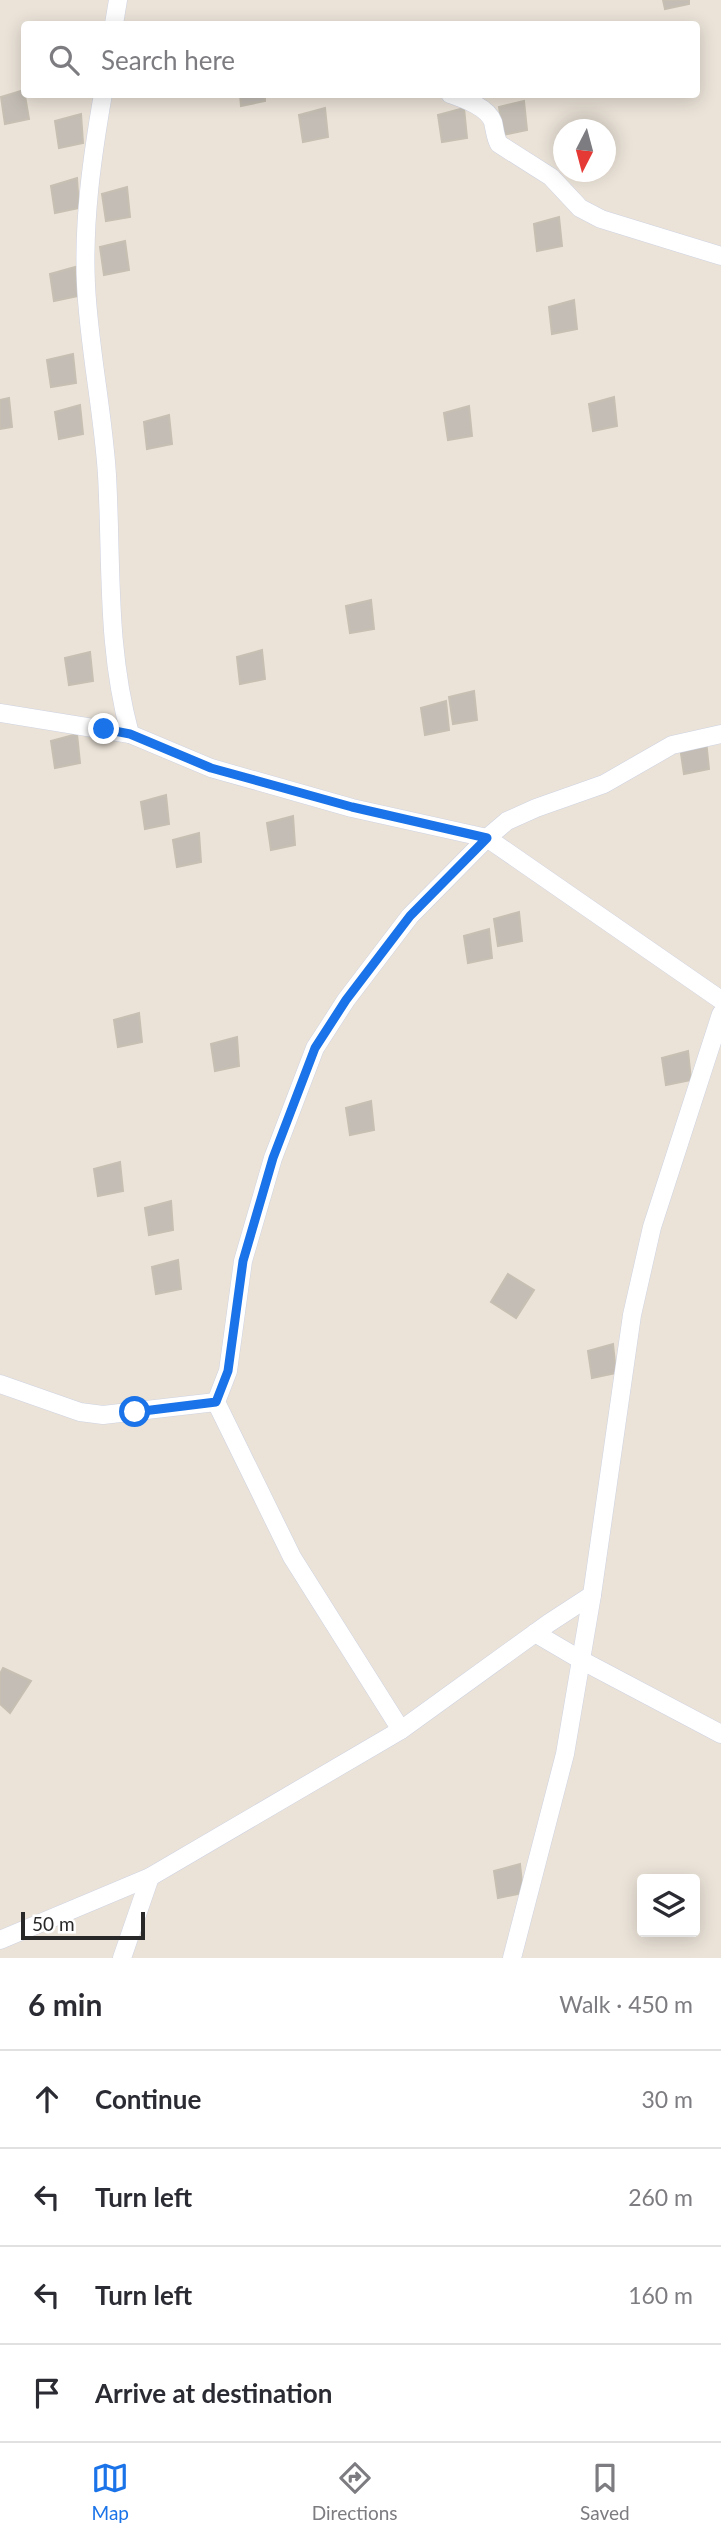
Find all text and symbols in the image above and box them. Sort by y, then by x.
search box [21,21,700,98]
icon: search [45,41,83,79]
text: Search here [101,44,235,76]
north arrow [553,119,616,182]
route end [88,713,119,744]
route start [119,1396,150,1427]
map controls [637,1874,700,1937]
button: layers [637,1874,700,1937]
scale bar [21,1909,145,1941]
text: 50 m [32,1912,75,1935]
text: 6 min [28,1986,102,2022]
text: Walk · 450 m [559,1990,693,2018]
icon: ahead [28,2080,66,2118]
text: Continue [95,2083,201,2115]
text: 30 m [642,2085,693,2113]
icon: left [28,2178,66,2216]
text: Turn left [95,2181,192,2213]
text: 260 m [628,2183,693,2211]
icon: left [28,2276,66,2314]
text: Turn left [95,2279,192,2311]
text: 160 m [628,2281,693,2309]
icon: arrive [28,2374,66,2412]
text: Arrive at destination [95,2377,332,2409]
tab: Map [91,2459,129,2524]
tab: Directions [312,2459,398,2524]
tab: Saved [580,2459,630,2524]

